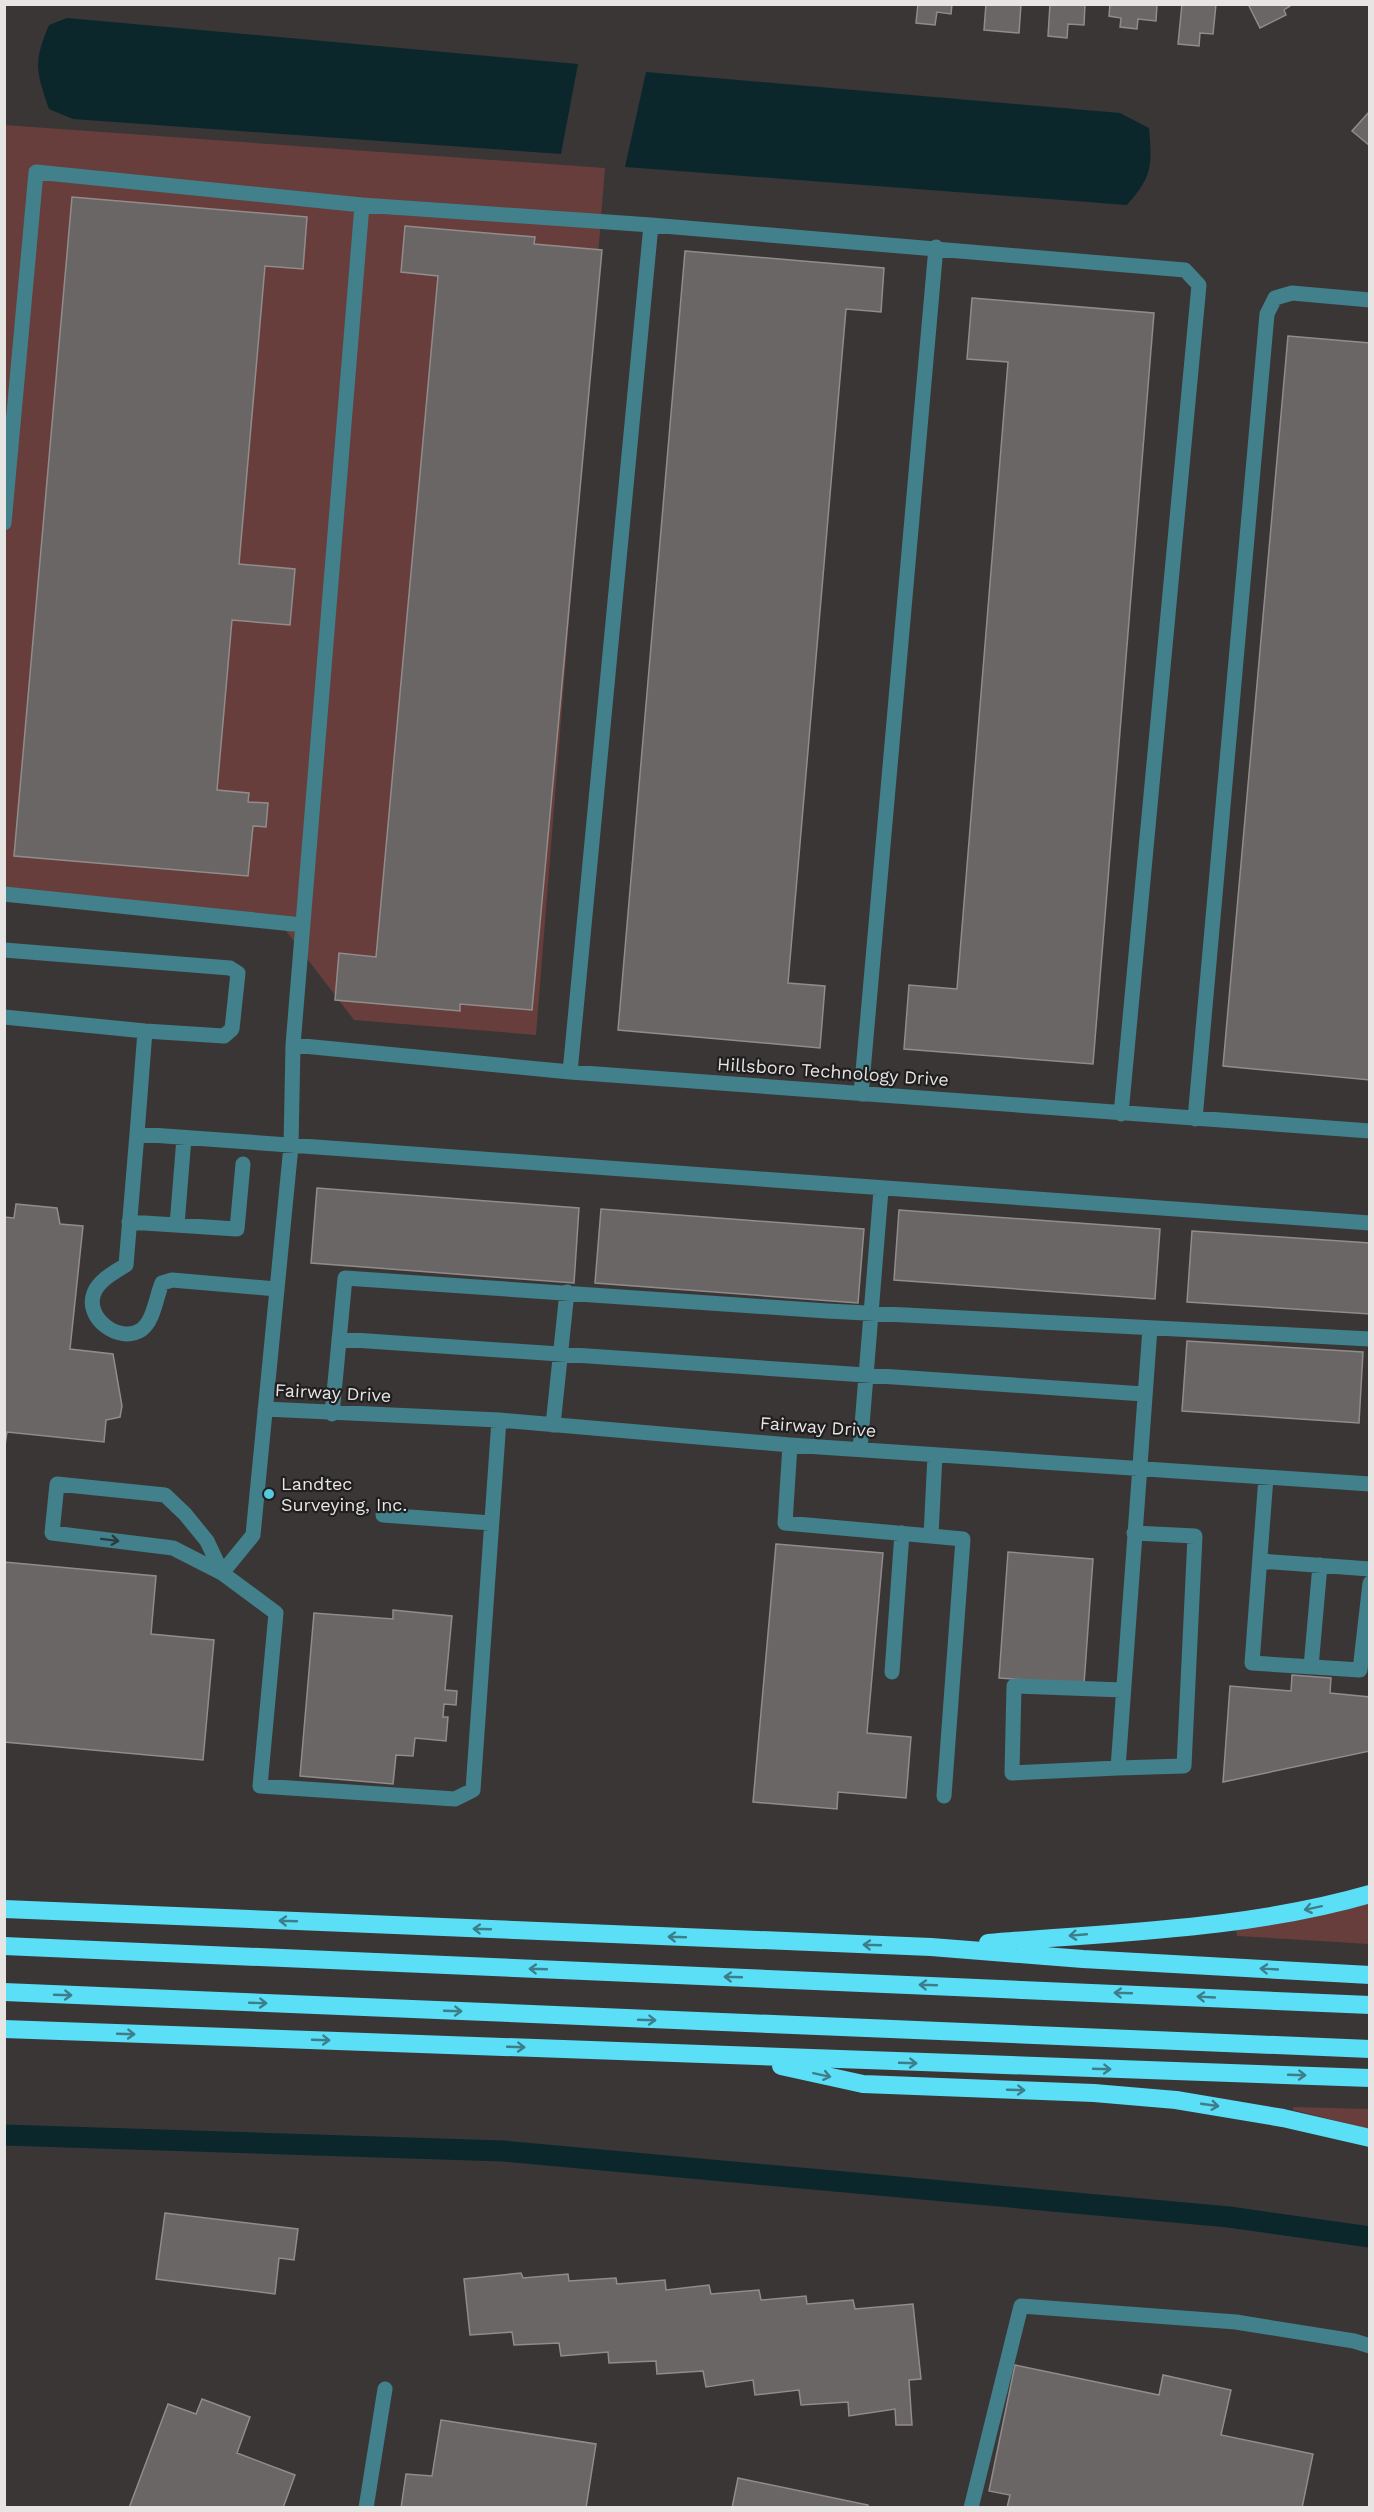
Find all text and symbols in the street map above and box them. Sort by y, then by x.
street label: Hillsboro Technology Drive [716,1053,950,1090]
street label: Fairway Drive [274,1379,392,1406]
street label: Fairway Drive [759,1412,877,1441]
place label: Landtec Surveying, Inc. [281,1473,407,1515]
marker: Landtec Surveying, Inc. [262,1487,276,1501]
one-way arrow [100,1535,119,1546]
one-way arrow [1303,1903,1323,1914]
one-way arrow [278,1915,298,1926]
one-way arrow [473,1923,493,1934]
one-way arrow [1068,1930,1088,1941]
one-way arrow [668,1931,688,1942]
one-way arrow [863,1939,883,1950]
one-way arrow [529,1963,549,1974]
one-way arrow [1260,1964,1280,1975]
one-way arrow [724,1971,744,1982]
one-way arrow [919,1980,939,1991]
one-way arrow [1113,1988,1133,1999]
one-way arrow [52,1989,72,2000]
one-way arrow [1197,1992,1217,2003]
one-way arrow [247,1998,267,2009]
one-way arrow [442,2006,462,2017]
one-way arrow [637,2014,657,2025]
one-way arrow [115,2028,135,2039]
one-way arrow [310,2035,330,2046]
one-way arrow [505,2041,525,2053]
one-way arrow [897,2057,917,2068]
one-way arrow [1092,2063,1112,2075]
one-way arrow [811,2070,831,2081]
one-way arrow [1287,2070,1307,2081]
one-way arrow [1005,2084,1025,2095]
one-way arrow [1199,2099,1219,2110]

